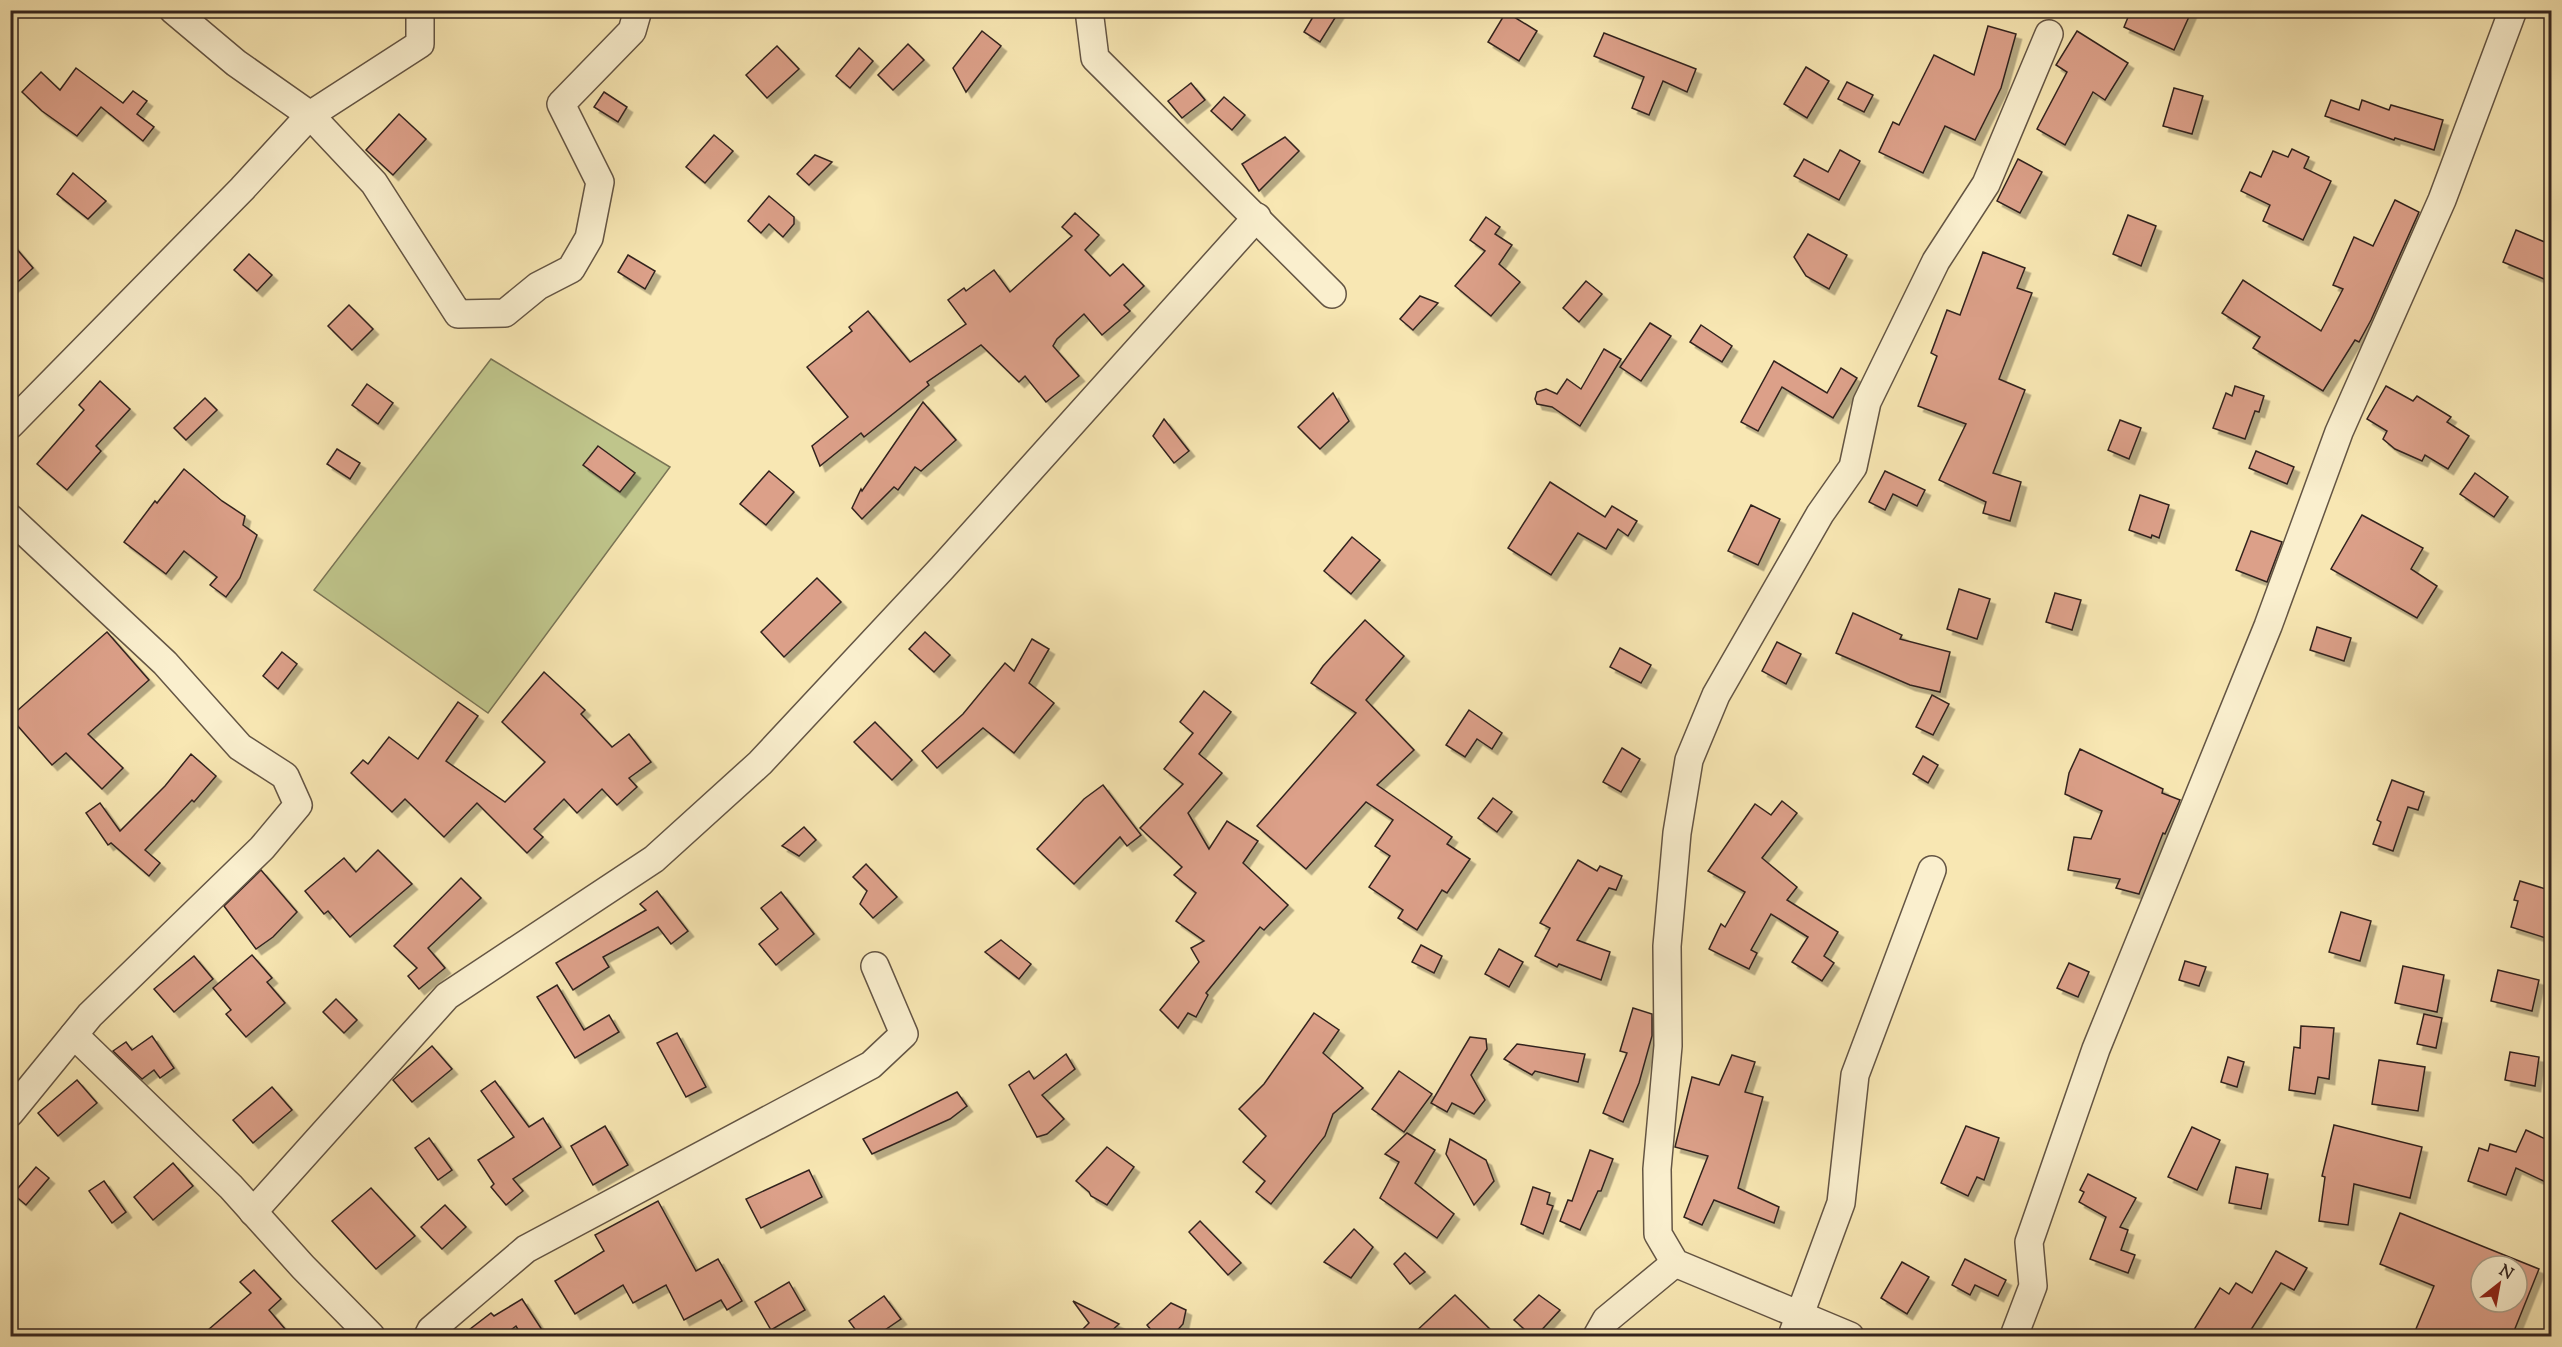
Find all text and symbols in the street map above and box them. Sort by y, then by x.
north arrow [2469,1254,2529,1314]
text: N [2494,1260,2517,1287]

